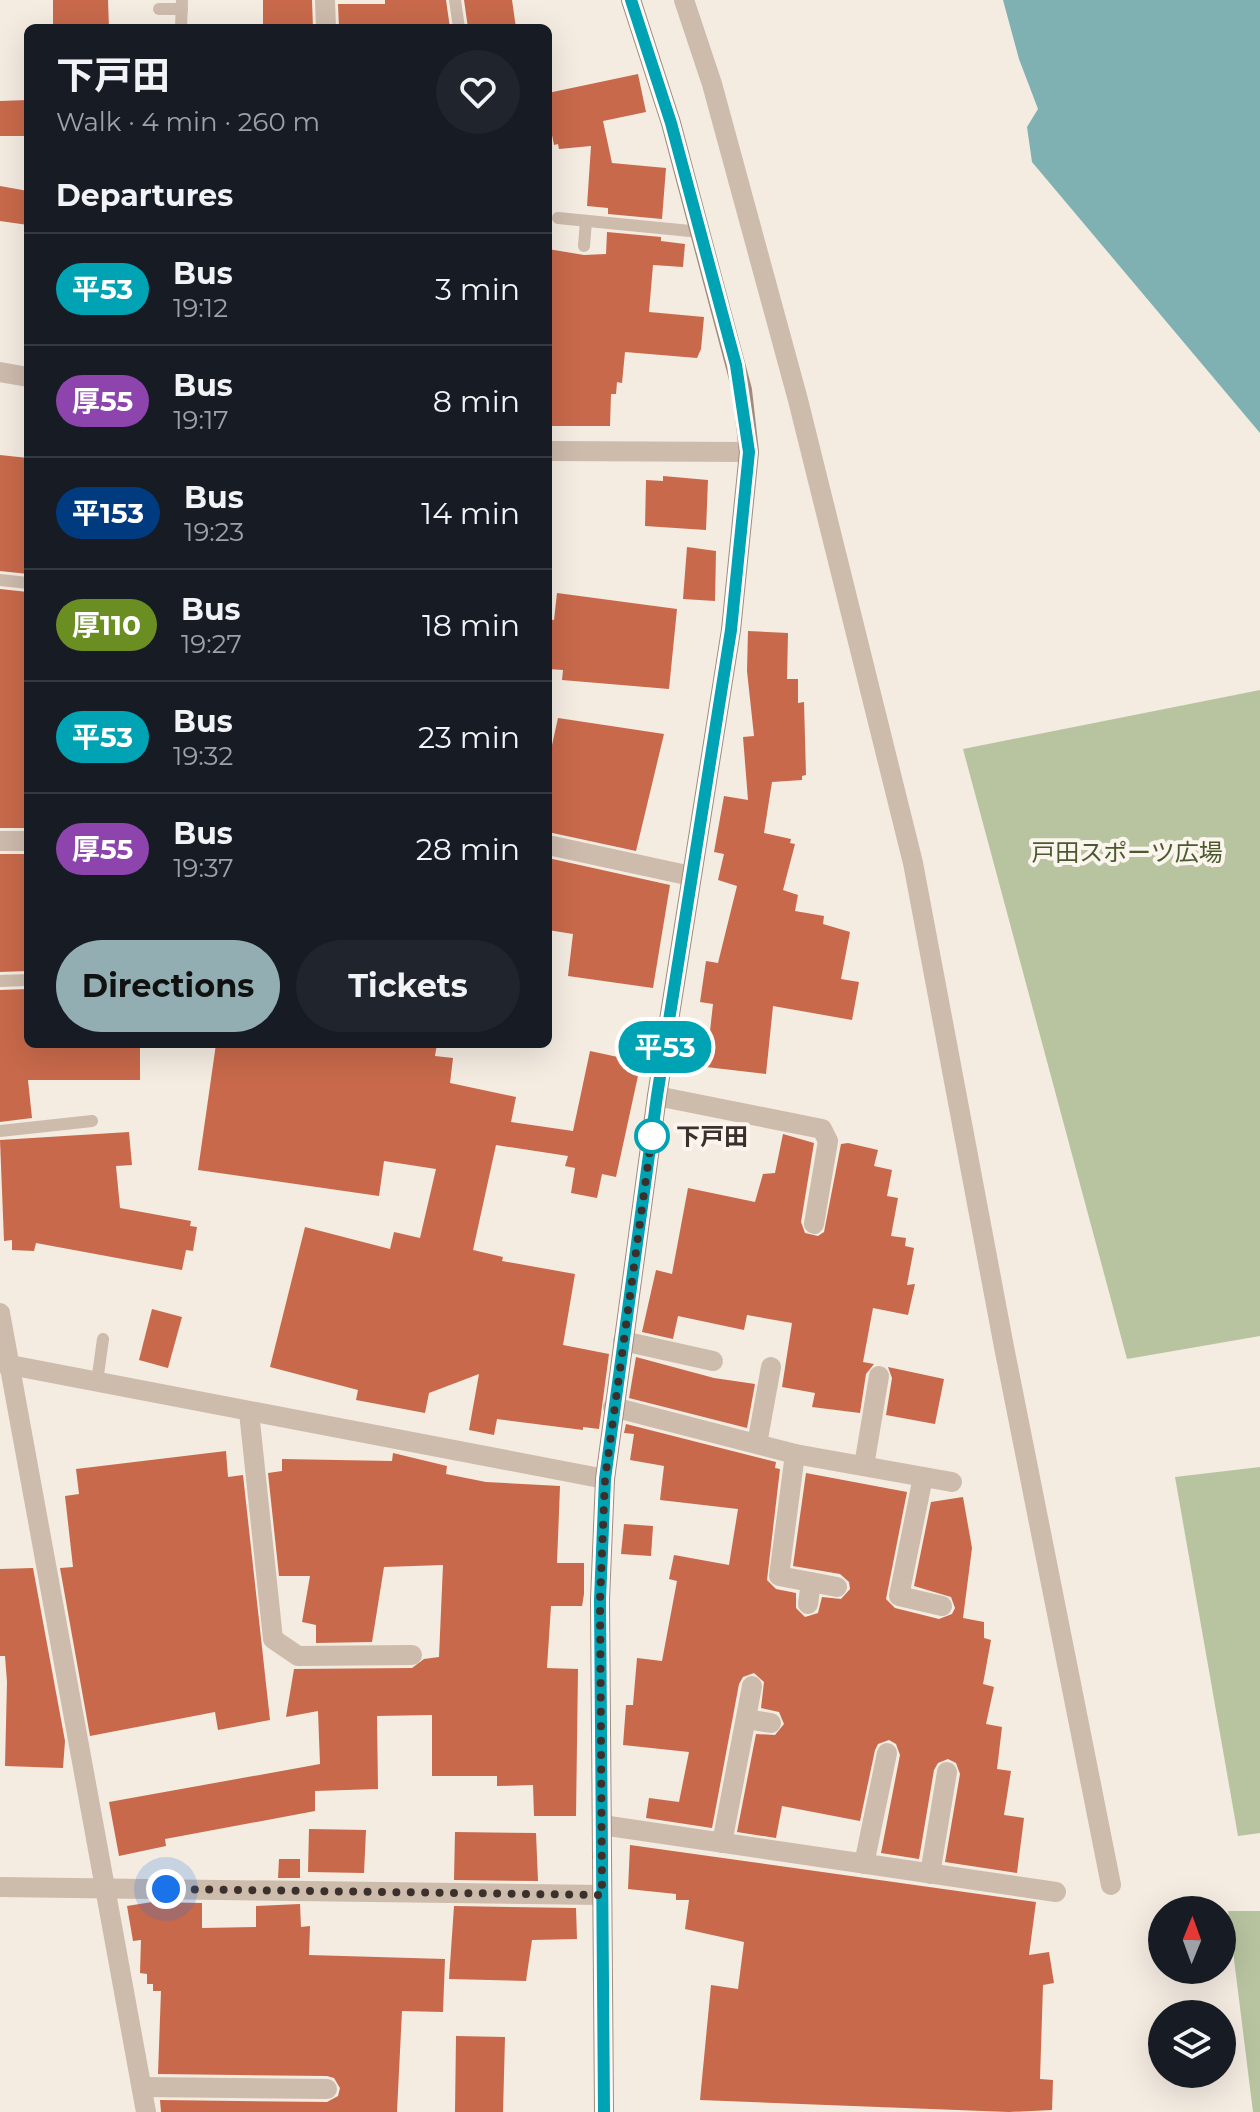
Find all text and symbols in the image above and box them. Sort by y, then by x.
button: heart [436,50,520,134]
text: 下戸田 [56,52,170,99]
text: Walk · 4 min · 260 m [56,106,320,138]
text: Departures [56,177,233,214]
text: Bus [173,255,233,292]
text: 3 min [435,271,520,308]
text: 平53 [72,272,133,306]
text: 19:12 [173,292,228,324]
text: Bus [173,367,233,404]
text: 8 min [433,383,520,420]
text: 厚55 [72,384,133,418]
text: 19:17 [173,404,229,436]
text: Bus [184,479,244,516]
text: 14 min [421,495,520,532]
text: 平153 [72,496,144,530]
text: 19:23 [184,516,244,548]
text: Bus [181,591,240,628]
text: 18 min [422,607,520,644]
text: 厚110 [72,608,141,642]
text: 19:27 [181,628,242,660]
text: Bus [173,703,233,740]
text: 23 min [418,719,520,756]
text: 平53 [72,720,133,754]
text: 19:32 [173,740,233,772]
text: Bus [173,815,233,852]
text: 28 min [416,831,520,868]
text: 厚55 [72,832,133,866]
park label: 戸田スポーツ広場 [1031,838,1223,867]
text: 19:37 [173,852,234,884]
button: Directions [56,940,280,1032]
button: Tickets [296,940,520,1032]
line badge: 平53 [619,1021,711,1073]
text: 平53 [634,1030,696,1064]
marker: 下戸田 [635,1119,669,1153]
place label: 下戸田 [676,1122,748,1151]
your location [146,1869,186,1909]
north arrow [1148,1896,1236,1984]
map controls [1148,1896,1236,2088]
button: layers [1148,2000,1236,2088]

